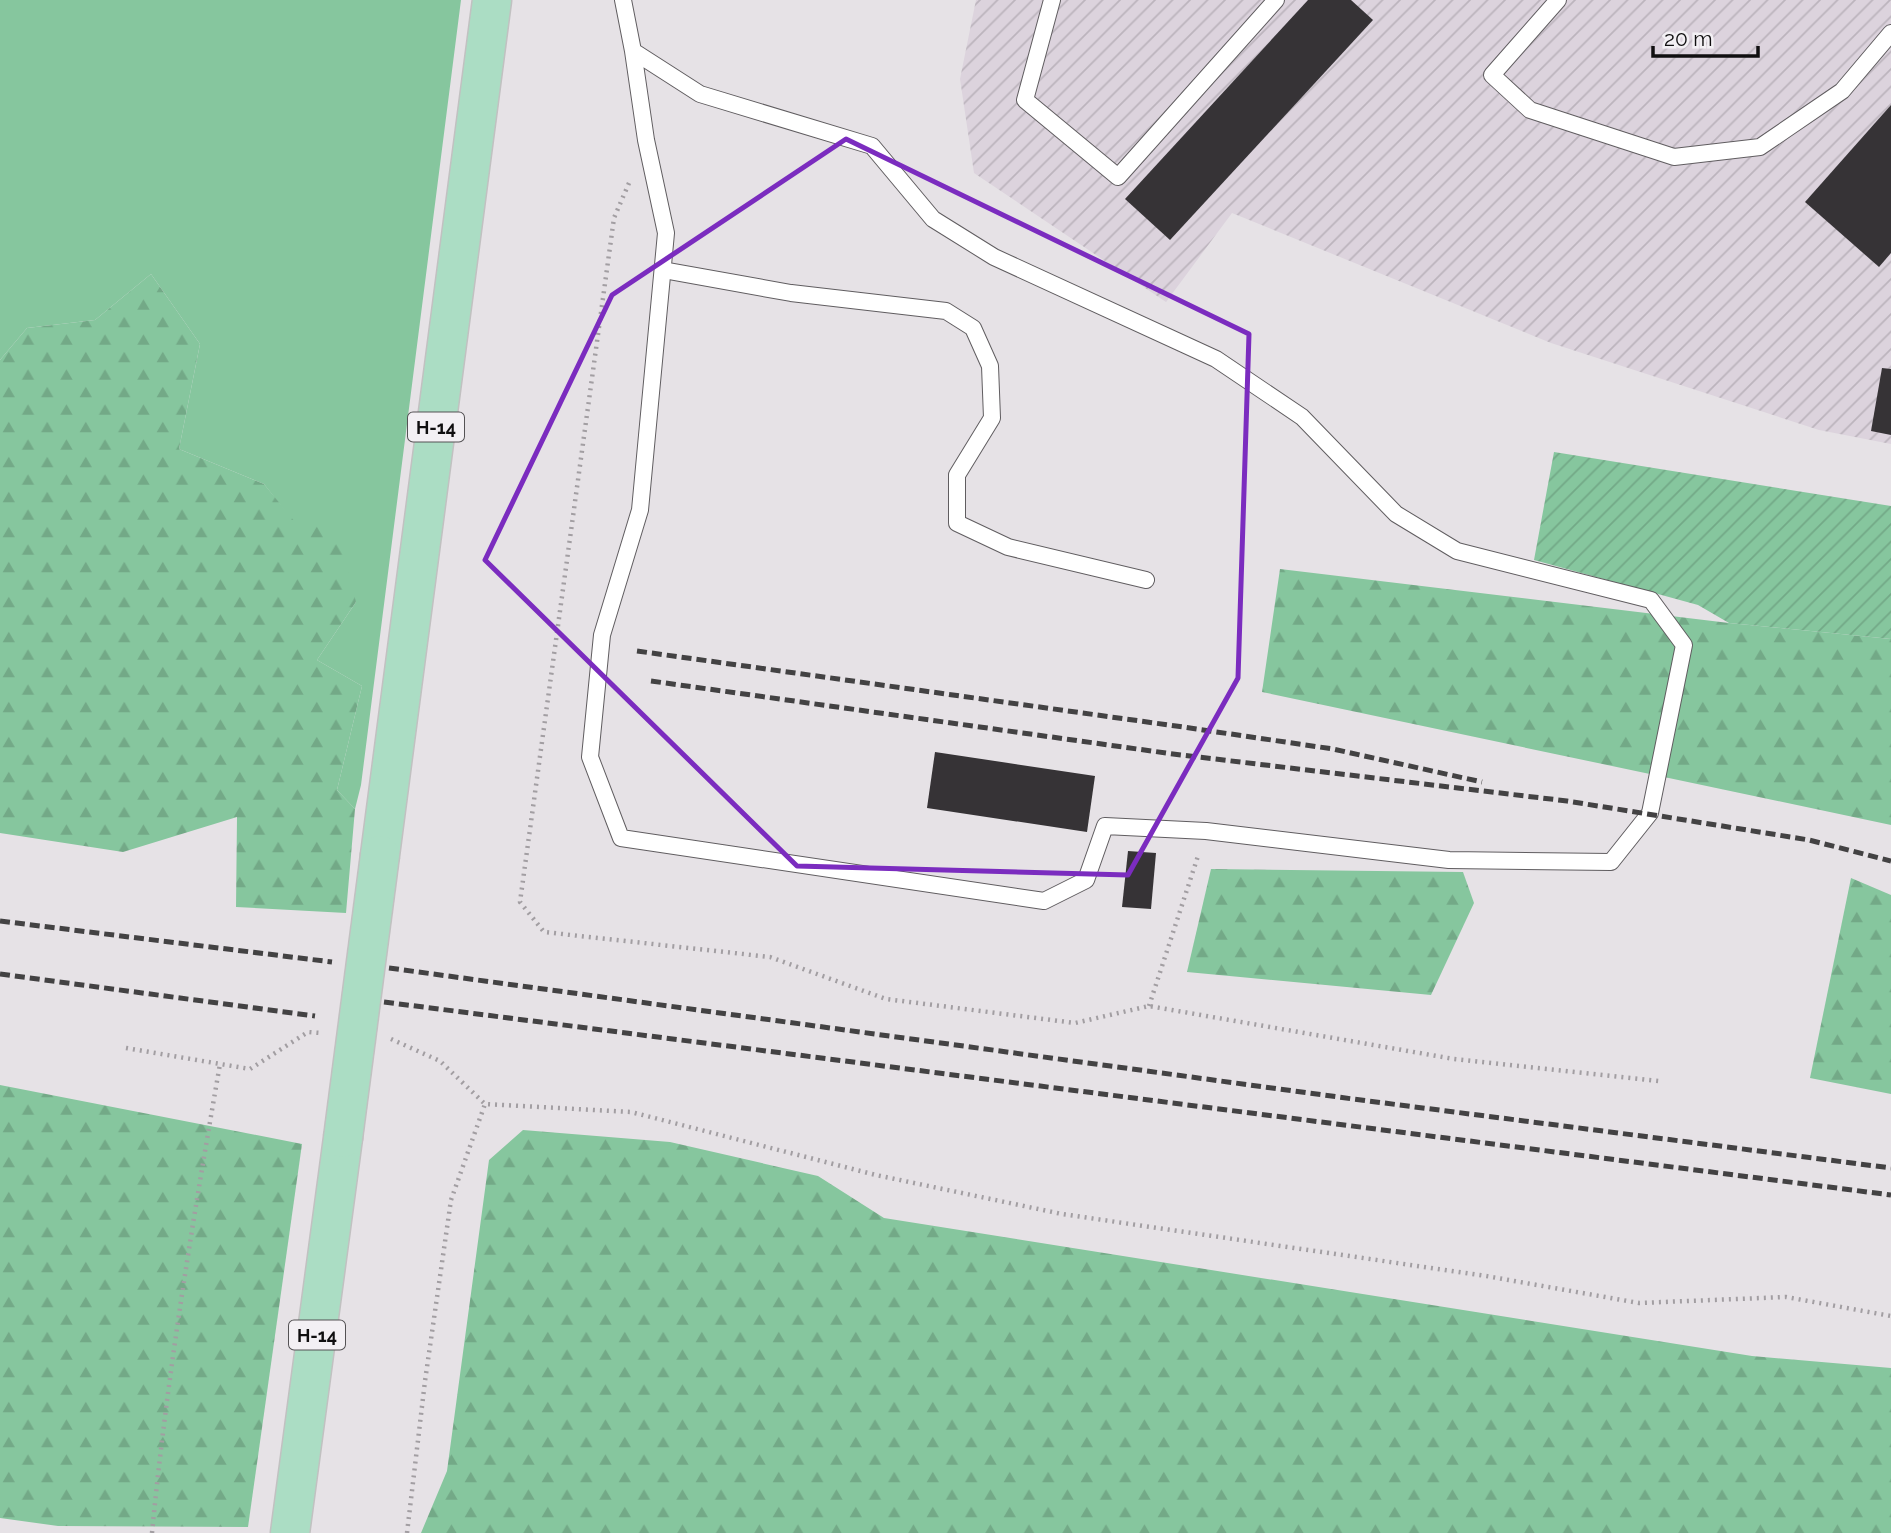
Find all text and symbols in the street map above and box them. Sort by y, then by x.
scale bar [1653,14,1758,58]
text: 20 m [1664,26,1712,51]
road number: Н-14 [408,412,464,442]
road number: Н-14 [289,1320,345,1350]

